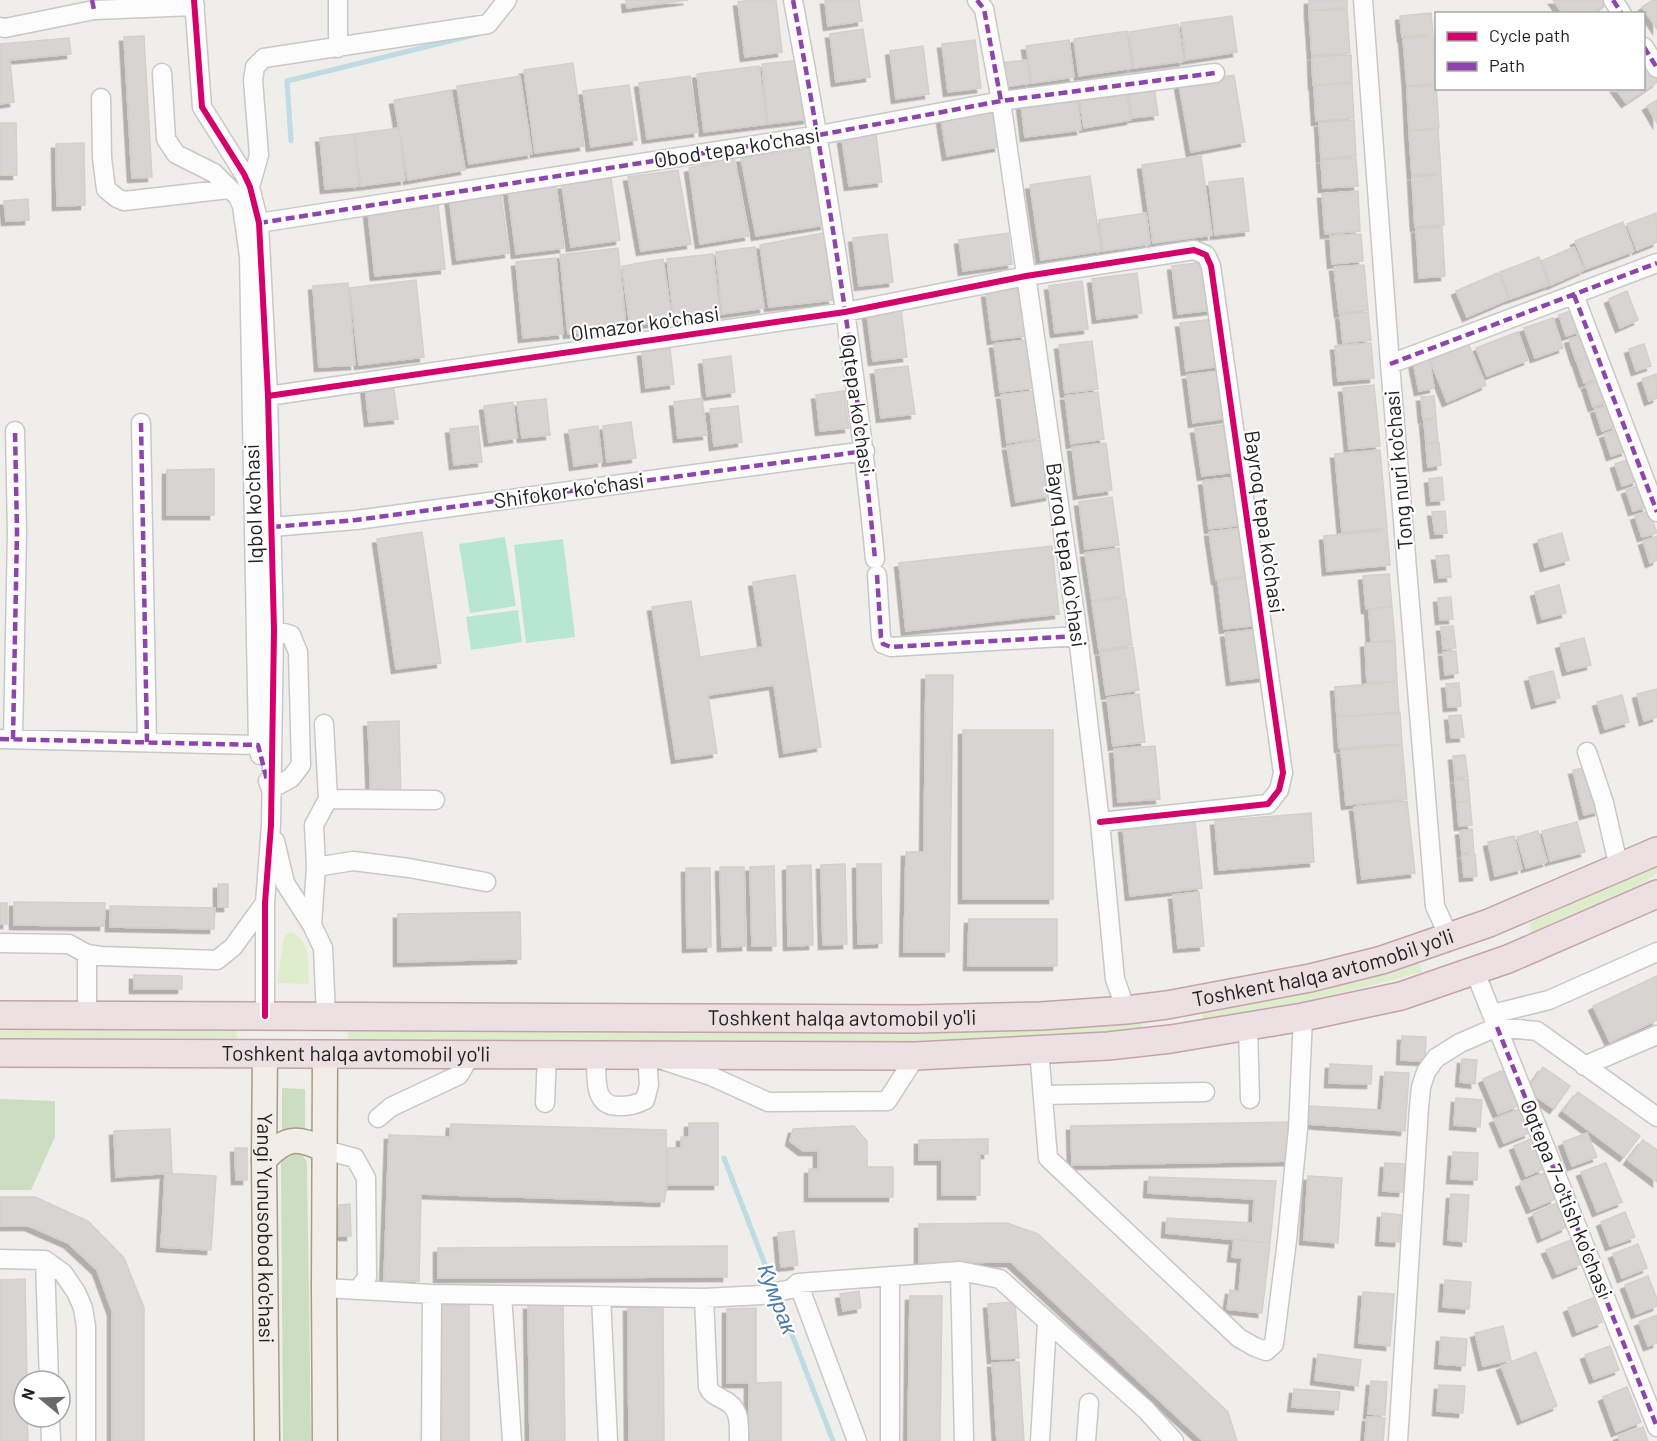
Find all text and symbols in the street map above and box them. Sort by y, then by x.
legend [1435,12,1645,90]
text: Cycle path [1489,24,1570,46]
text: Path [1489,54,1525,76]
street label: Obod tepa ko'chasi [652,121,822,172]
street label: Olmazor ko'chasi [569,300,721,345]
street label: Oqtepa ko'chasi [836,332,881,475]
street label: Tong nuri ko'chasi [1378,389,1417,551]
street label: Bayroq tepa ko'chasi [1240,429,1291,615]
street label: Iqbol ko'chasi [238,444,267,565]
street label: Bayroq tepa koʻchasi [1042,461,1093,649]
street label: Shifokor ko'chasi [492,467,646,512]
street label: Toshkent halqa avtomobil yo'li [1190,922,1457,1011]
street label: Toshkent halqa avtomobil yo'li [708,1004,977,1030]
street label: Toshkent halqa avtomobil yo'li [222,1040,490,1066]
street label: Oqtepa 7-o'tish ko'chasi [1516,1096,1619,1301]
street label: Yangi Yunusobod ko'chasi [253,1113,280,1343]
water label: Кумрак [753,1260,805,1340]
north arrow [12,1369,72,1429]
text: N [17,1386,38,1402]

